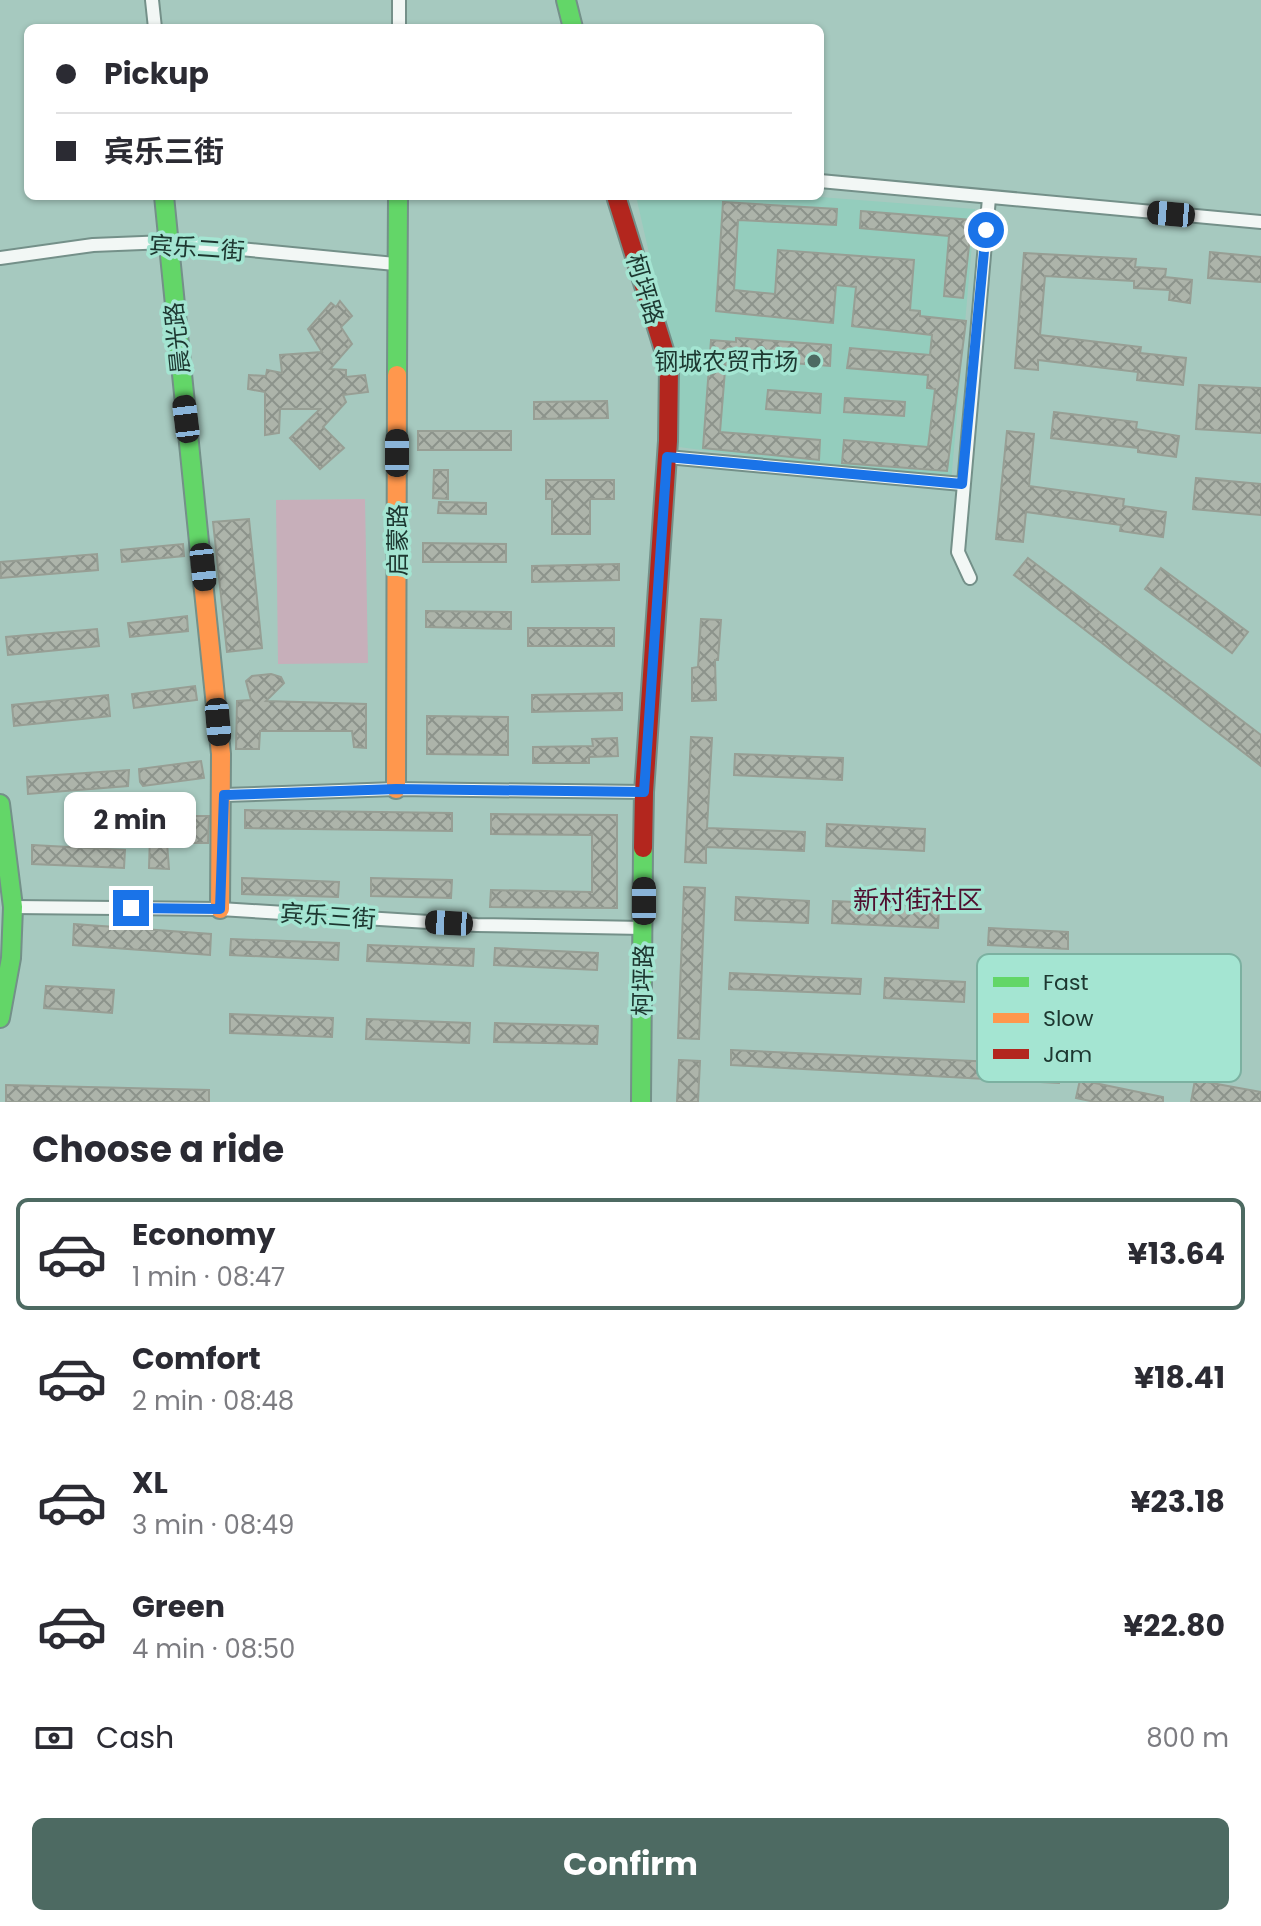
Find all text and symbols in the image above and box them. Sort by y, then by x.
text: Pickup [104,52,209,95]
text: 宾乐三街 [104,130,224,173]
car [1146,200,1196,228]
route start [968,212,1004,248]
street label: 宾乐二街 [148,228,246,268]
street label: 柯坪路 [619,250,671,328]
street label: 晨光路 [157,300,197,376]
place label: 钢城农贸市场 [654,345,798,378]
marker: 钢城农贸市场 [805,352,823,370]
car [171,394,201,444]
car [385,429,409,477]
street label: 启蒙路 [381,504,414,576]
car [189,542,217,592]
car [204,697,232,747]
callout: 2 min [65,792,197,848]
text: 2 min [93,802,167,838]
car [632,877,656,925]
district label: 新村街社区 [853,882,983,918]
route end [113,890,149,926]
street label: 宾乐三街 [279,896,377,936]
car [424,910,474,936]
street label: 柯坪路 [626,944,660,1016]
legend [977,954,1241,1082]
text: Fast [1043,967,1088,998]
text: Slow [1043,1003,1093,1034]
text: Jam [1043,1039,1092,1070]
text: Choose a ride [32,1124,284,1175]
text: Economy [132,1213,276,1256]
icon: car [36,1218,108,1290]
text: ¥13.64 [1128,1232,1225,1275]
text: 1 min · 08:47 [132,1259,285,1295]
text: Comfort [132,1337,261,1380]
icon: car [36,1342,108,1414]
text: ¥18.41 [1134,1356,1225,1399]
text: 2 min · 08:48 [132,1383,294,1419]
text: XL [132,1461,168,1504]
icon: car [36,1466,108,1538]
text: ¥23.18 [1130,1480,1225,1523]
text: 3 min · 08:49 [132,1507,294,1543]
text: Green [132,1585,225,1628]
icon: car [36,1590,108,1662]
text: ¥22.80 [1123,1604,1225,1647]
text: 4 min · 08:50 [132,1631,295,1667]
icon: cash [32,1716,76,1760]
text: Cash [96,1716,174,1759]
text: 800 m [1146,1720,1229,1756]
button: Confirm [32,1818,1229,1910]

